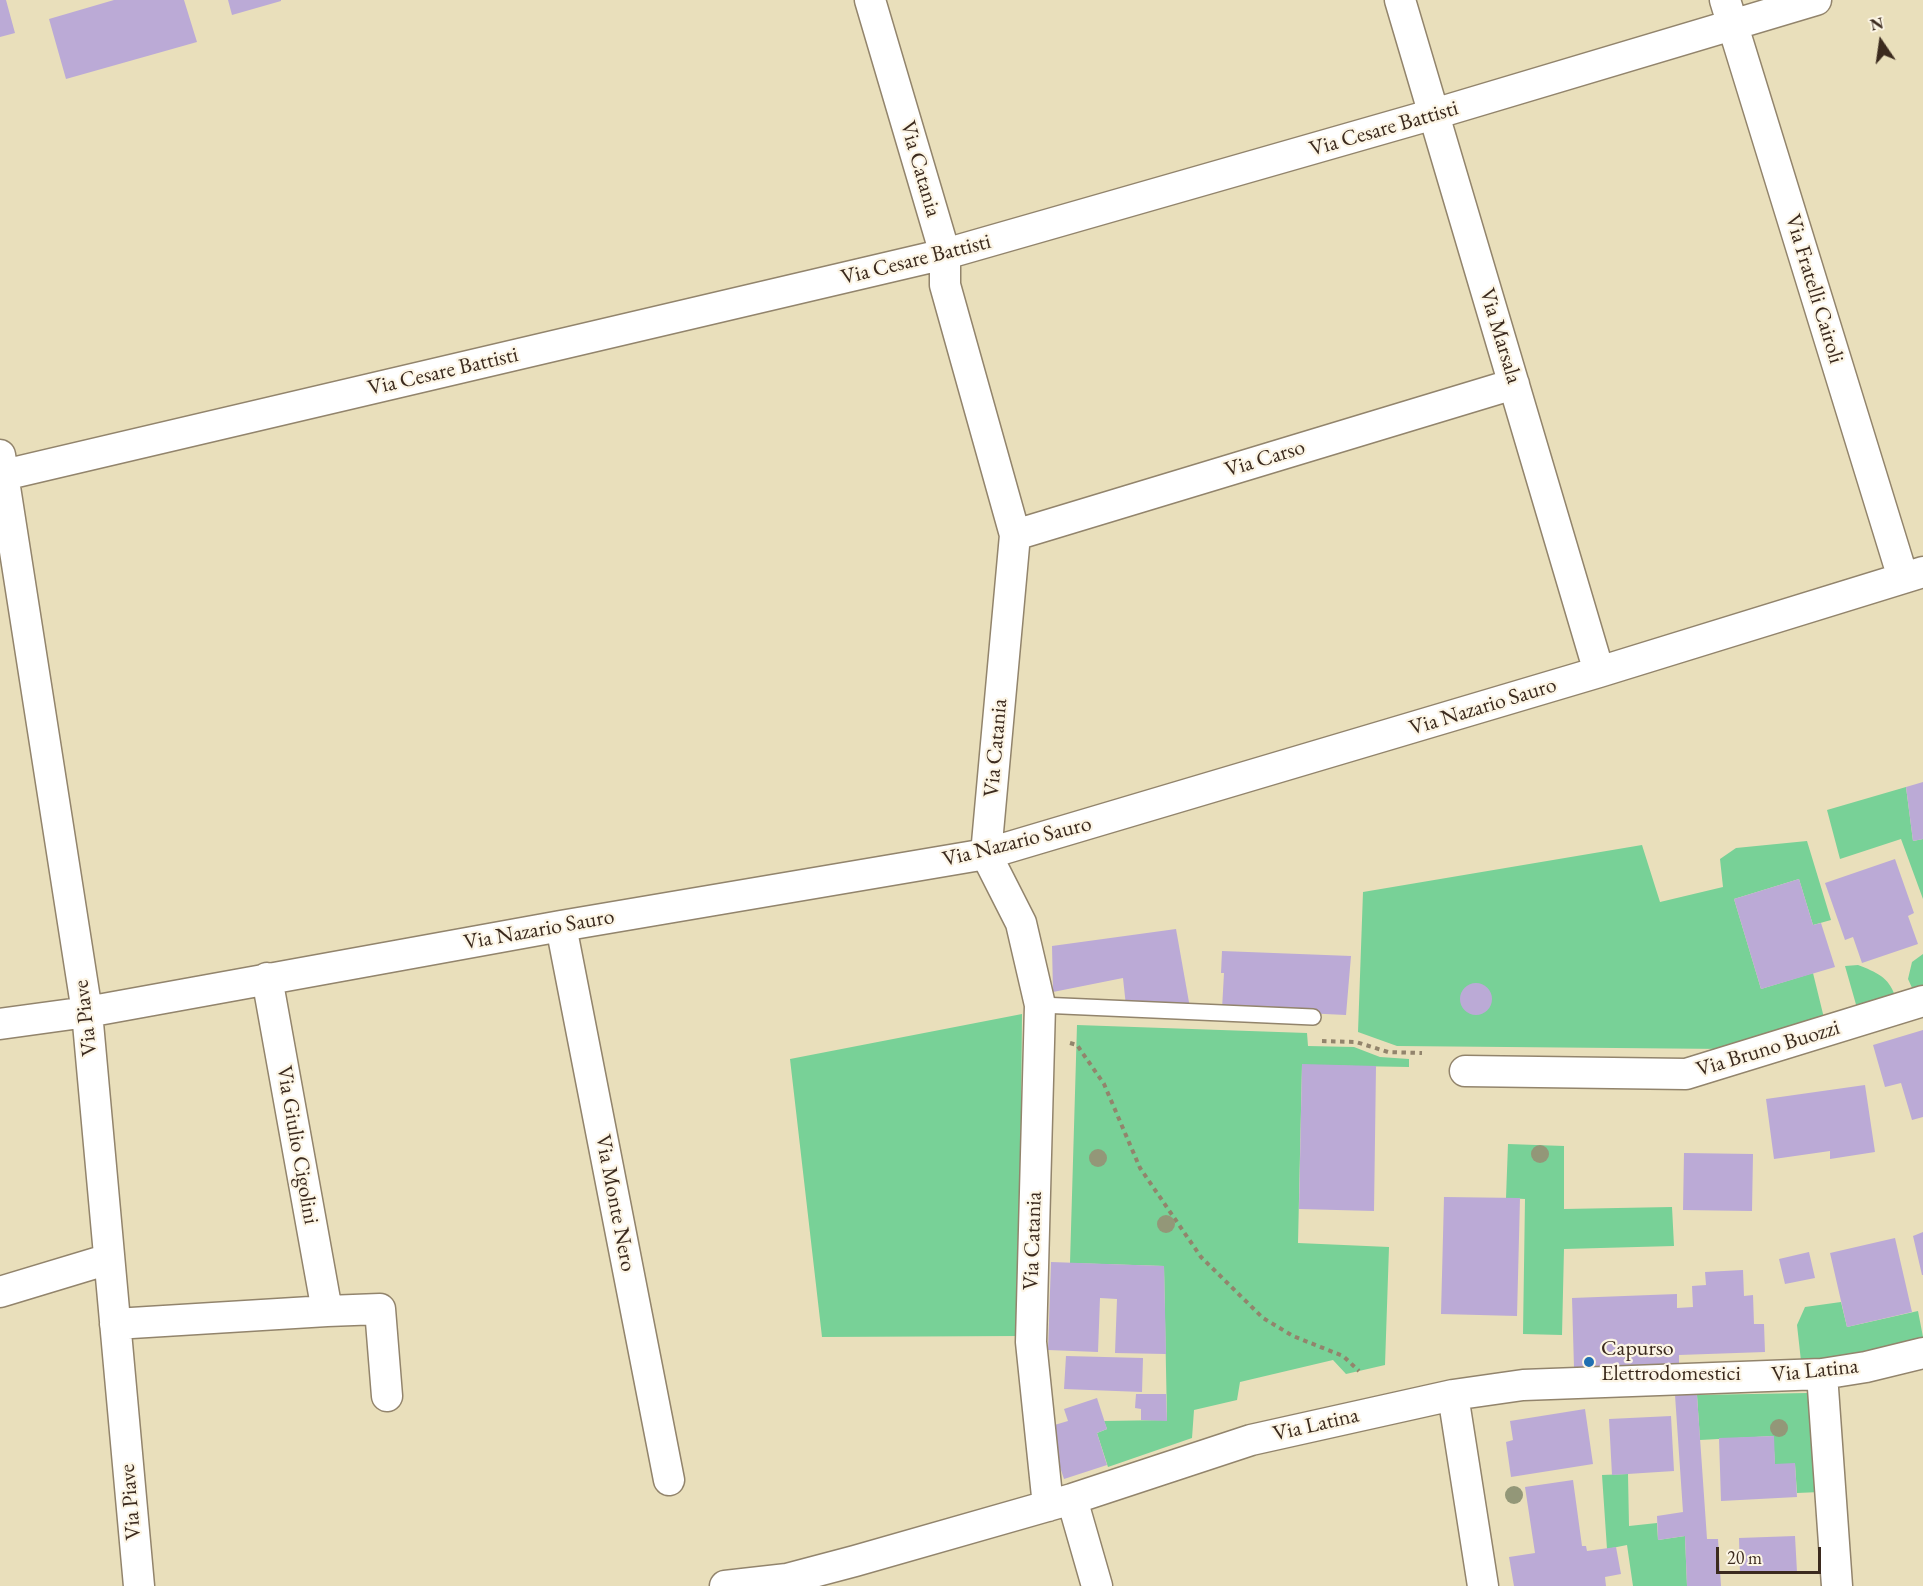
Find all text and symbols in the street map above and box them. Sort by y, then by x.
north arrow [1851,12,1911,72]
text: N [1868,12,1886,36]
street label: Via Cesare Battisti [1307,95,1461,163]
street label: Via Catania [894,118,946,220]
street label: Via Fratelli Cairoli [1779,211,1849,367]
street label: Via Cesare Battisti [838,229,994,291]
street label: Via Marsala [1473,285,1527,387]
street label: Via Cesare Battisti [365,342,521,402]
street label: Via Carso [1222,434,1308,484]
street label: Via Nazario Sauro [1406,672,1560,742]
street label: Via Catania [979,698,1013,798]
street label: Via Nazario Sauro [940,811,1094,873]
street label: Via Nazario Sauro [462,904,616,956]
street label: Via Piave [68,978,104,1058]
street label: Via Bruno Buozzi [1693,1015,1843,1083]
street label: Via Giulio Cigolini [270,1064,324,1226]
street label: Via Monte Nero [589,1132,641,1274]
street label: Via Catania [1018,1191,1048,1291]
place label: Capurso Elettrodomestici [1601,1336,1741,1388]
street label: Via Latina [1770,1353,1860,1389]
marker: Capurso Elettrodomestici [1582,1355,1596,1369]
street label: Via Latina [1271,1402,1361,1448]
street label: Via Piave [115,1463,147,1541]
scale bar [1719,1535,1824,1573]
text: 20 m [1727,1546,1762,1569]

